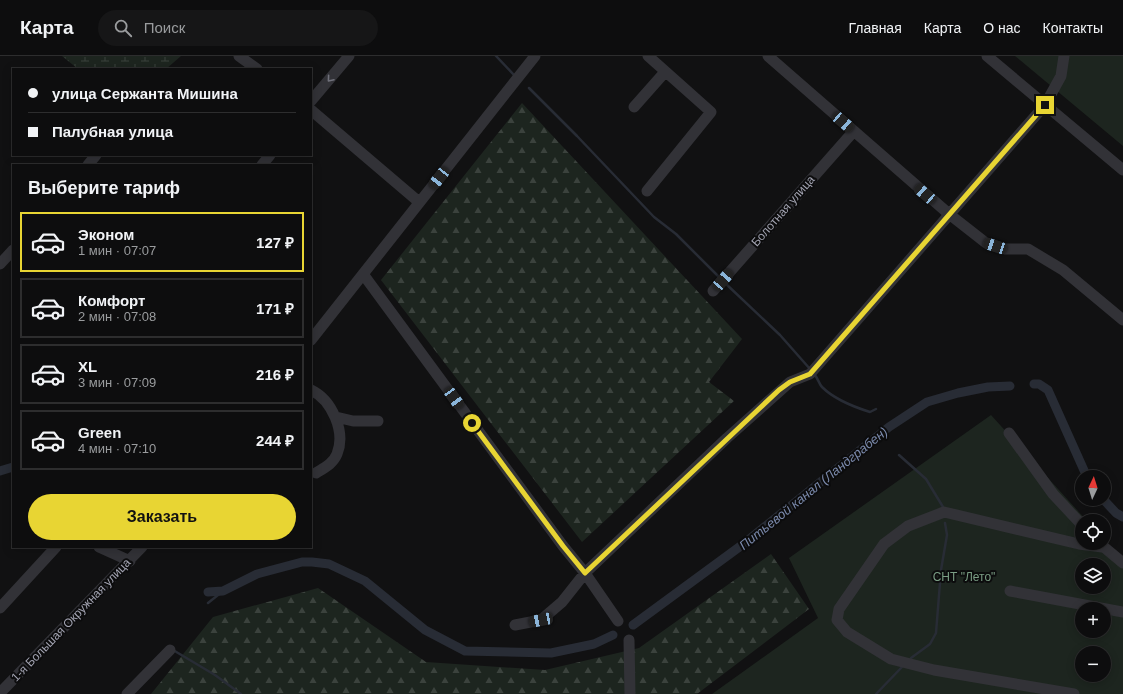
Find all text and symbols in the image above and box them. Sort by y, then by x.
search box [98,10,378,46]
text: Карта [20,17,74,38]
icon: search [112,17,134,39]
text: Поиск [144,19,185,36]
text: Главная [848,20,902,36]
text: Карта [924,20,961,36]
text: О нас [983,20,1021,36]
text: Контакты [1043,20,1103,36]
one-way arrow [327,74,334,81]
text: улица Сержанта Мишина [52,85,238,102]
route end [1036,96,1054,114]
car [830,110,856,134]
text: Палубная улица [52,123,173,140]
car [427,165,451,191]
street label: Болотная улица [748,172,818,249]
text: Выберите тариф [28,178,180,198]
car [912,182,938,206]
icon: car [30,224,66,260]
text: Эконом [78,226,134,243]
text: 127 ₽ [256,234,294,251]
car [982,237,1008,255]
text: 1 мин · 07:07 [78,243,156,258]
car [711,267,735,293]
icon: car [30,290,66,326]
text: Комфорт [78,292,145,309]
text: 171 ₽ [256,300,294,317]
text: 2 мин · 07:08 [78,309,156,324]
icon: car [30,356,66,392]
text: XL [78,358,97,375]
text: 216 ₽ [256,366,294,383]
text: 3 мин · 07:09 [78,375,156,390]
car [442,385,466,411]
route start [463,414,481,432]
icon: car [30,422,66,458]
text: Green [78,424,121,441]
water label: Питьевой канал (Ландграбен) [736,424,890,553]
text: 244 ₽ [256,432,294,449]
text: 4 мин · 07:10 [78,441,156,456]
north arrow [1075,470,1111,506]
map controls [1075,470,1111,682]
button: Заказать [28,494,296,540]
button: locate [1075,514,1111,550]
street label: 1-я Большая Окружная улица [8,555,134,684]
button: layers [1075,558,1111,594]
park label: СНТ "Лето" [933,570,995,584]
button: + [1075,602,1111,638]
car [528,612,554,628]
button: − [1075,646,1111,682]

